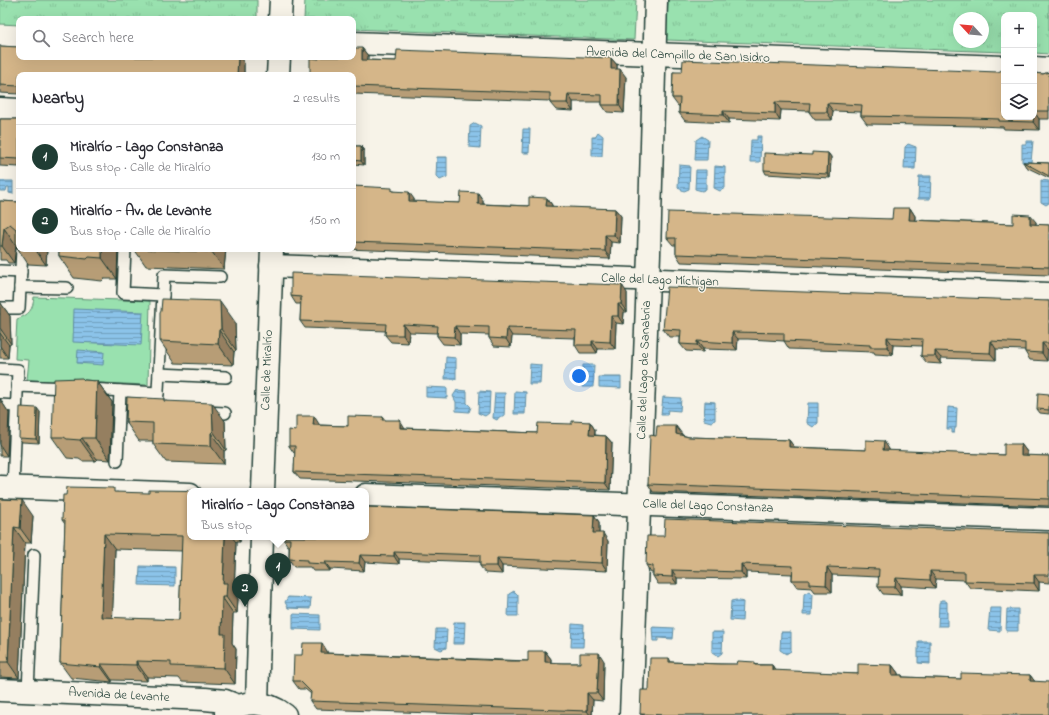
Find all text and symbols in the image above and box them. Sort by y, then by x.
north arrow [953,12,989,48]
map controls [1001,12,1037,120]
button: + [1001,12,1037,48]
search box [16,16,356,60]
icon: search [30,27,52,49]
text: Search here [62,27,134,49]
street label: Avenida del Campillo de San Isidro [586,42,770,68]
button: − [1001,48,1037,84]
button: layers [1001,84,1037,120]
text: Nearby [32,86,84,111]
text: 2 results [293,89,340,108]
text: Miralrío - Lago Constanza [70,136,223,158]
text: 1 [43,147,47,166]
text: 130 m [312,147,340,166]
text: Bus stop · Calle de Miralrío [70,158,211,177]
text: Miralrío - Av. de Levante [70,200,211,222]
text: 2 [42,211,48,230]
text: 150 m [309,211,340,230]
text: Bus stop · Calle de Miralrío [70,222,211,241]
street label: Calle del Lago Míchigan [601,268,719,293]
street label: Calle del Lago de Sanabria [632,300,657,440]
street label: Calle de Miralrío [256,329,278,411]
your location [569,366,589,386]
popup [187,488,369,540]
text: Miralrío - Lago Constanza [201,494,355,516]
street label: Calle del Lago Constanza [642,494,774,519]
text: Bus stop [201,516,252,535]
pin: 1 [265,553,291,586]
pin: 2 [232,574,258,607]
street label: Avenida de Levante [68,683,170,707]

